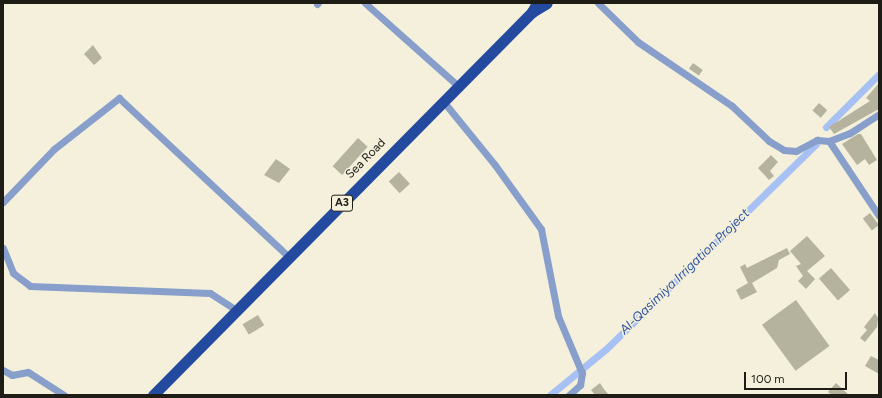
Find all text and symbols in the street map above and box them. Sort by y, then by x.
street label: Sea Road [343,136,389,182]
road number: A3 [331,194,353,212]
water label: Al-Qasimiya Irrigation Project [617,206,753,338]
scale bar [746,364,849,390]
text: 100 m [751,372,785,386]

